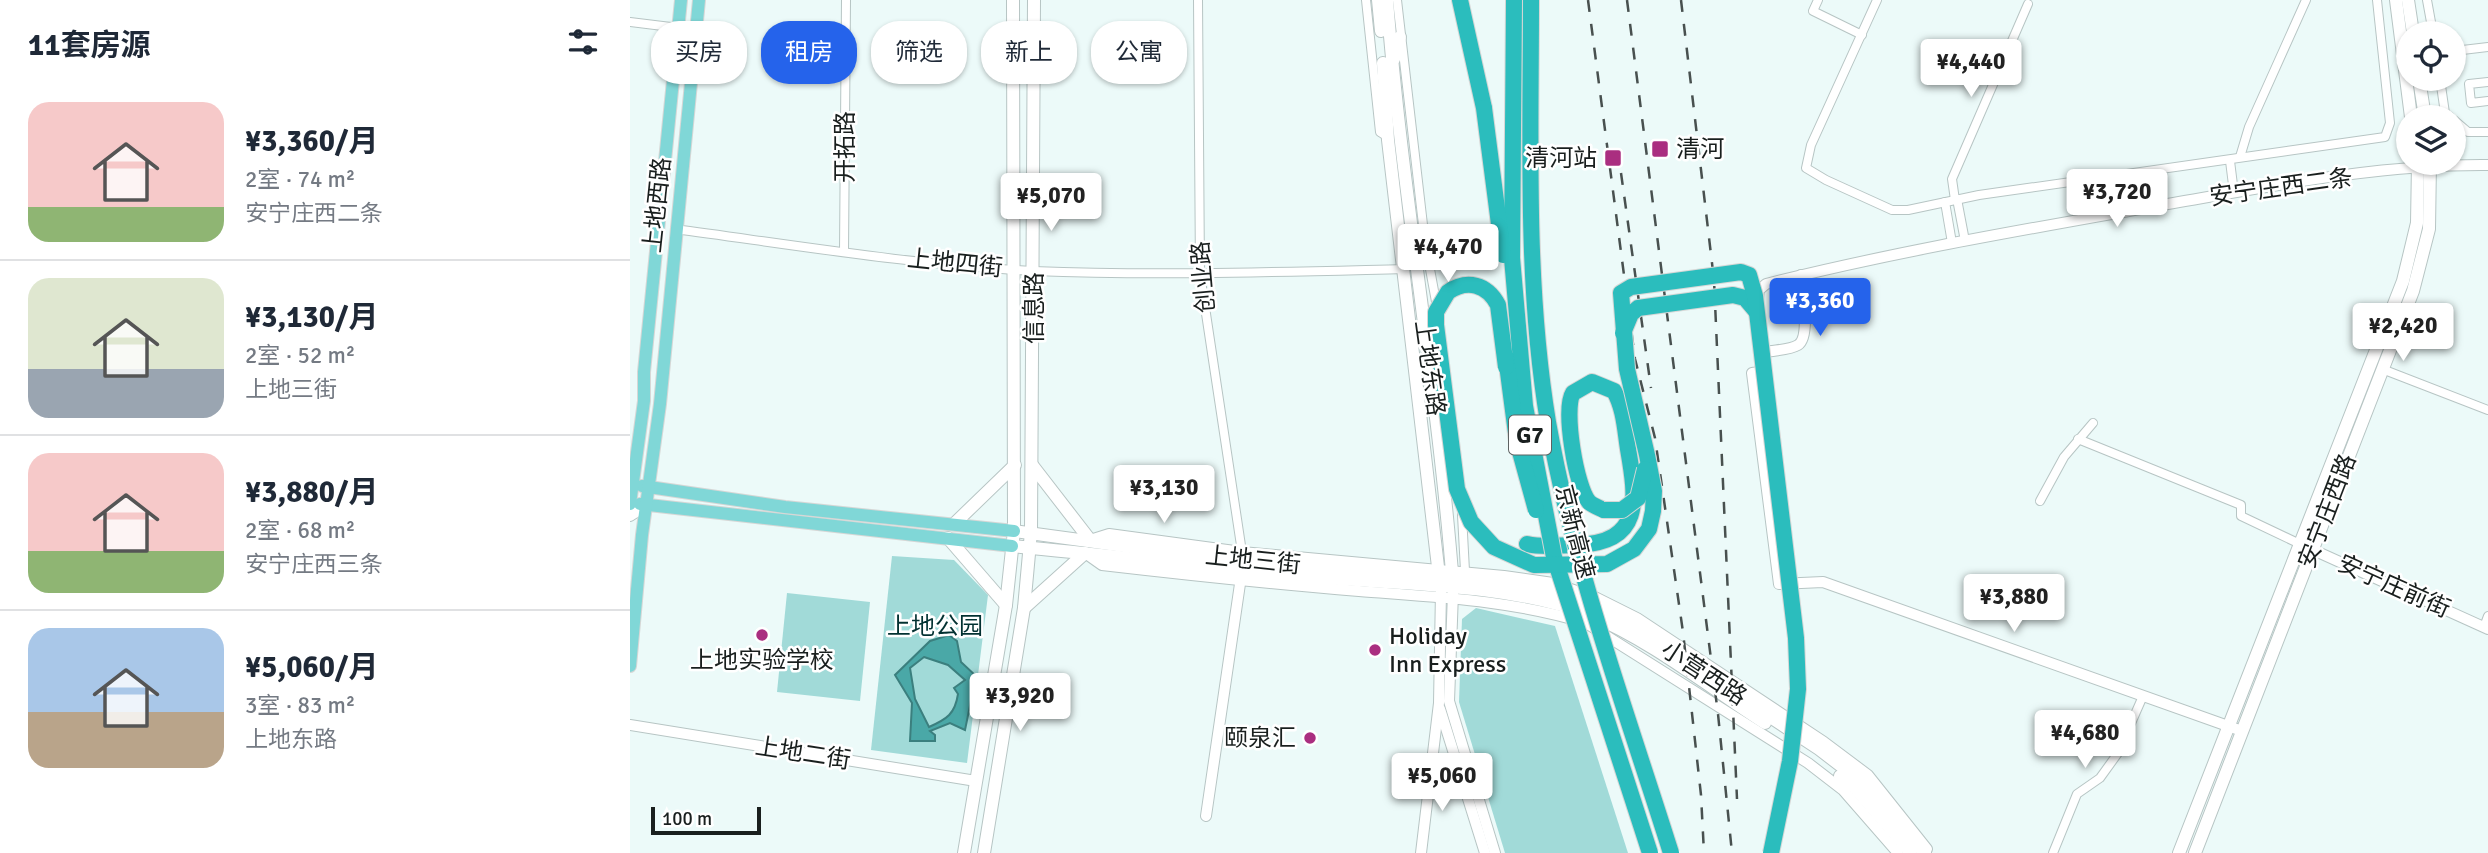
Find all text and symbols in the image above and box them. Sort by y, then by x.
chip: 买房 [651,21,747,84]
chip: 租房 [761,21,857,84]
chip: 筛选 [871,21,967,84]
chip: 新上 [981,21,1077,84]
chip: 公寓 [1091,21,1187,84]
map controls [2396,21,2466,175]
button: locate [2396,21,2466,91]
icon: filters [564,23,602,61]
text: 11套房源 [28,27,150,64]
pin: ¥4,440 [1914,40,2028,99]
text: ¥4,440 [1937,47,2005,76]
button: layers [2396,105,2466,175]
street label: 开拓路 [830,111,860,183]
text: ¥3,360/月 [245,123,378,160]
icon: home [84,130,168,214]
place label: 清河 [1676,134,1724,164]
marker: 清河 [1650,139,1670,159]
place label: 清河站 [1525,143,1597,173]
marker: 清河站 [1603,148,1623,168]
street label: 上地西路 [637,156,677,254]
street label: 安宁庄西二条 [2208,162,2354,212]
text: 2室 · 74 m² [245,165,355,194]
pin: ¥3,720 [2060,170,2174,229]
pin: ¥5,070 [994,174,1108,233]
text: ¥3,720 [2083,177,2151,206]
text: ¥5,070 [1017,181,1085,210]
text: 安宁庄西二条 [245,199,383,228]
pin: ¥4,470 [1391,224,1505,284]
text: ¥4,470 [1414,232,1482,261]
street label: 创业路 [1185,240,1221,314]
street label: 上地四街 [906,243,1004,283]
street label: 信息路 [1019,272,1049,344]
pin: ¥3,360 [1763,278,1877,338]
text: ¥3,360 [1786,286,1854,315]
text: ¥3,130/月 [245,299,378,336]
pin: ¥2,420 [2346,304,2460,363]
icon: home [84,306,168,390]
text: ¥2,420 [2369,311,2437,340]
street label: 上地东路 [1408,318,1452,418]
text: 2室 · 52 m² [245,341,355,370]
text: 上地三街 [245,375,337,404]
road number: G7 [1509,416,1551,454]
street label: 安宁庄西路 [2291,450,2363,572]
pin: ¥3,130 [1107,466,1221,525]
text: ¥3,130 [1130,473,1198,502]
text: ¥3,880/月 [245,474,378,511]
icon: home [84,481,168,565]
street label: 京新高速 [1549,482,1601,582]
text: 2室 · 68 m² [245,516,355,545]
street label: 上地三街 [1204,540,1302,580]
street label: 安宁庄前街 [2333,548,2455,624]
text: 安宁庄西三条 [245,550,383,579]
pin: ¥3,880 [1957,574,2071,634]
text: ¥3,880 [1980,582,2048,611]
park label: 上地公园 [887,611,983,641]
place label: Holiday Inn Express [1389,621,1506,679]
marker: 上地实验学校 [754,627,770,643]
street label: 小营西路 [1656,634,1752,712]
marker: Holiday Inn Express [1367,642,1383,658]
place label: 上地实验学校 [690,645,834,675]
text: ¥5,060/月 [245,649,378,686]
icon: home [84,656,168,740]
pin: ¥3,920 [963,674,1077,733]
text: ¥3,920 [986,681,1054,710]
text: 3室 · 83 m² [245,691,355,720]
pin: ¥4,680 [2028,710,2142,770]
text: ¥4,680 [2051,718,2119,747]
place label: 颐泉汇 [1224,723,1296,753]
text: 上地东路 [245,725,337,754]
marker: 颐泉汇 [1302,730,1318,746]
street label: 上地二街 [753,731,853,775]
pin: ¥5,060 [1385,754,1499,813]
text: ¥5,060 [1408,761,1476,790]
scale bar [651,804,761,836]
text: 100 m [662,807,712,831]

